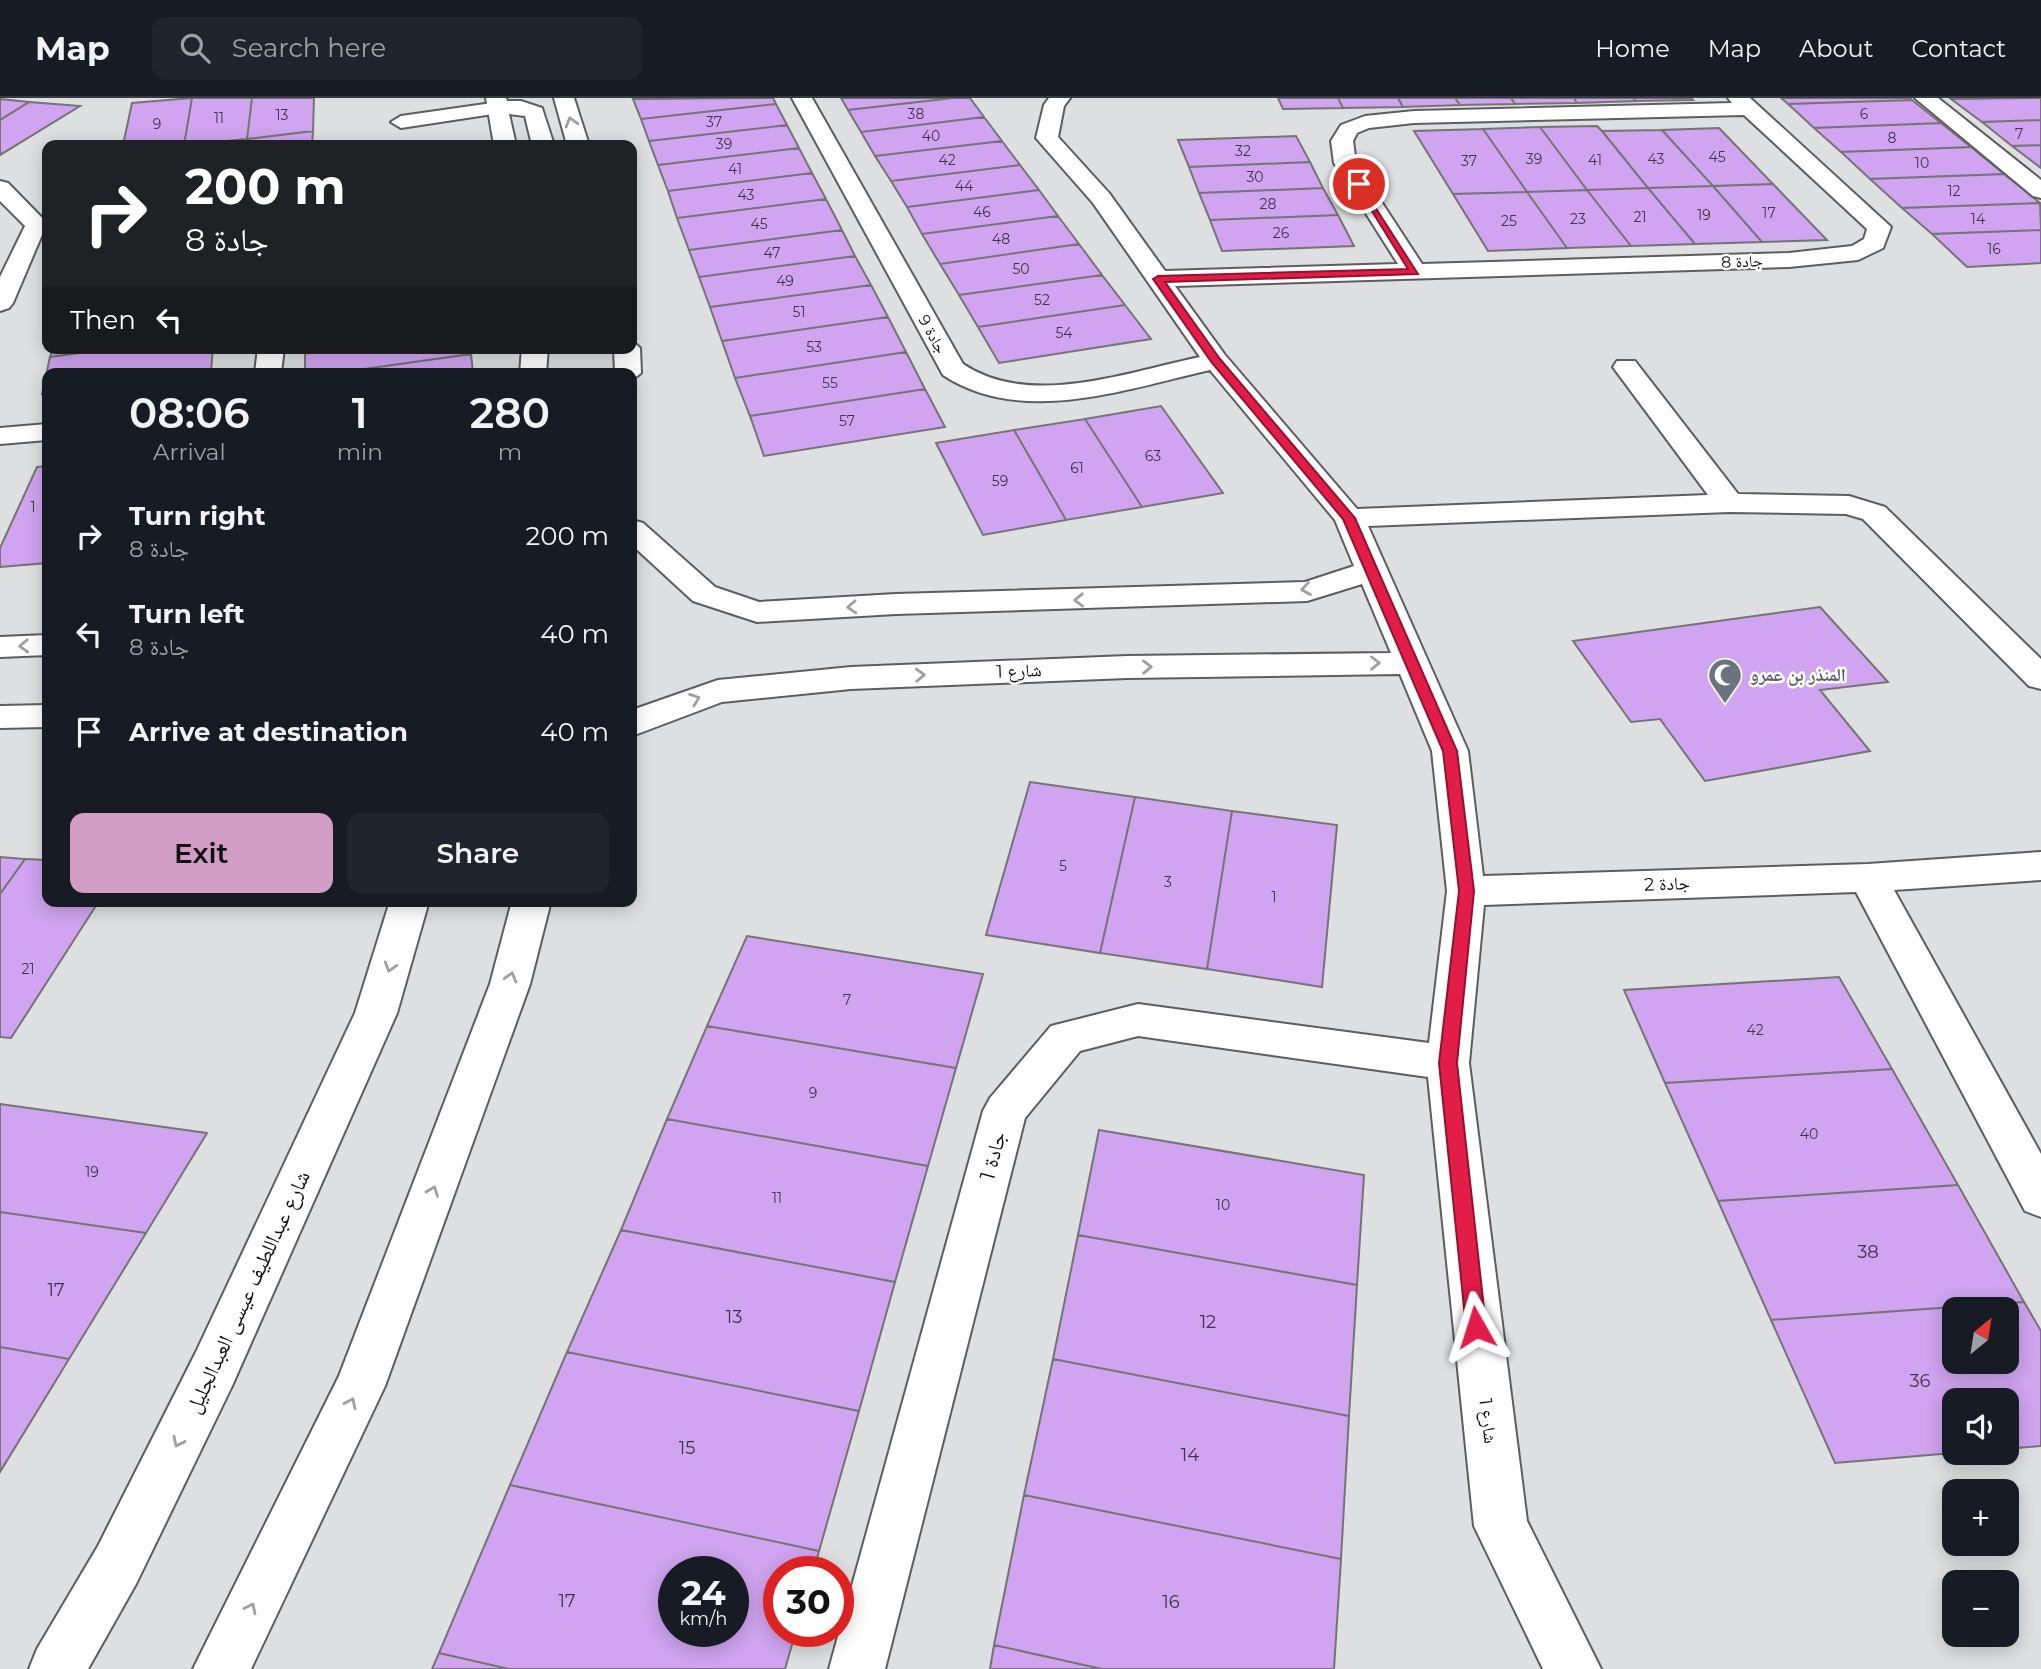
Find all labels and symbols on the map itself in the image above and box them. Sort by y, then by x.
house number: 38 [908,105,924,123]
house number: 6 [1860,105,1869,123]
house number: 13 [276,106,289,124]
house number: 11 [214,109,224,127]
house number: 37 [706,113,722,131]
house number: 9 [153,115,161,133]
one-way arrow [565,116,579,128]
house number: 7 [2015,125,2023,143]
house number: 40 [922,127,940,145]
house number: 8 [1888,129,1897,147]
house number: 39 [716,135,732,153]
house number: 32 [1235,142,1251,160]
house number: 45 [1708,148,1726,166]
house number: 39 [1526,150,1542,168]
house number: 43 [1648,150,1665,168]
house number: 42 [938,151,956,169]
house number: 41 [1588,151,1602,169]
house number: 37 [1461,152,1477,170]
pin [1329,154,1389,214]
house number: 10 [1915,154,1929,172]
house number: 41 [728,160,742,178]
house number: 30 [1246,168,1264,186]
house number: 44 [955,177,974,195]
house number: 12 [1947,182,1961,200]
house number: 43 [738,186,755,204]
house number: 28 [1260,195,1277,213]
house number: 46 [973,203,991,221]
house number: 17 [1762,204,1776,222]
house number: 19 [1697,206,1711,224]
house number: 21 [1633,208,1647,226]
house number: 23 [1570,210,1586,228]
house number: 14 [1971,210,1986,228]
house number: 25 [1501,212,1517,230]
house number: 45 [750,215,768,233]
house number: 26 [1273,224,1290,242]
house number: 48 [992,230,1010,248]
house number: 16 [1987,240,2001,258]
house number: 47 [764,244,780,262]
street label: جادة 8 [1721,251,1763,272]
house number: 50 [1012,260,1030,278]
house number: 49 [776,272,794,290]
house number: 52 [1034,291,1050,309]
house number: 51 [793,303,805,321]
street label: جادة 9 [914,312,951,357]
house number: 54 [1055,324,1073,342]
house number: 53 [806,338,822,356]
house number: 55 [822,374,838,392]
house number: 57 [839,412,855,430]
house number: 63 [1145,447,1161,465]
house number: 61 [1070,459,1084,477]
house number: 59 [992,472,1008,490]
house number: 1 [30,498,36,516]
one-way arrow [1300,581,1312,596]
one-way arrow [1073,592,1084,608]
one-way arrow [846,599,857,614]
one-way arrow [18,638,29,653]
one-way arrow [1370,656,1381,671]
mosque icon: المنذر بن عمرو [1706,656,1744,705]
street label: شارع 1 [996,659,1042,683]
one-way arrow [1143,659,1153,675]
place label: المنذر بن عمرو [1750,664,1846,686]
one-way arrow [915,668,926,683]
one-way arrow [688,694,700,708]
house number: 5 [1059,857,1067,875]
street label: جادة 2 [1644,872,1690,896]
house number: 3 [1164,873,1172,891]
house number: 1 [1271,888,1277,906]
house number: 21 [21,960,35,978]
one-way arrow [383,960,398,972]
one-way arrow [503,972,518,984]
house number: 7 [843,991,851,1009]
house number: 42 [1746,1021,1764,1039]
house number: 9 [809,1084,817,1102]
house number: 40 [1800,1125,1818,1143]
street label: جادة 1 [974,1129,1011,1183]
house number: 19 [85,1163,99,1181]
street label: شارع عبداللطيف عيسى العبدالجليل [180,1166,316,1418]
one-way arrow [424,1185,438,1197]
house number: 11 [772,1189,782,1207]
house number: 10 [1216,1196,1230,1214]
house number: 38 [1857,1241,1879,1263]
house number: 17 [47,1279,65,1301]
position arrow [1439,1290,1513,1364]
north arrow [1942,1297,2020,1374]
house number: 13 [726,1306,742,1328]
house number: 12 [1200,1311,1216,1333]
house number: 36 [1909,1370,1931,1392]
street label: شارع 1 [1474,1397,1502,1445]
one-way arrow [343,1398,357,1410]
one-way arrow [172,1435,186,1447]
house number: 15 [679,1437,695,1459]
house number: 14 [1181,1444,1199,1466]
speed limit sign: 30 [763,1556,854,1647]
house number: 17 [558,1590,576,1612]
house number: 16 [1162,1591,1180,1613]
one-way arrow [243,1603,257,1615]

